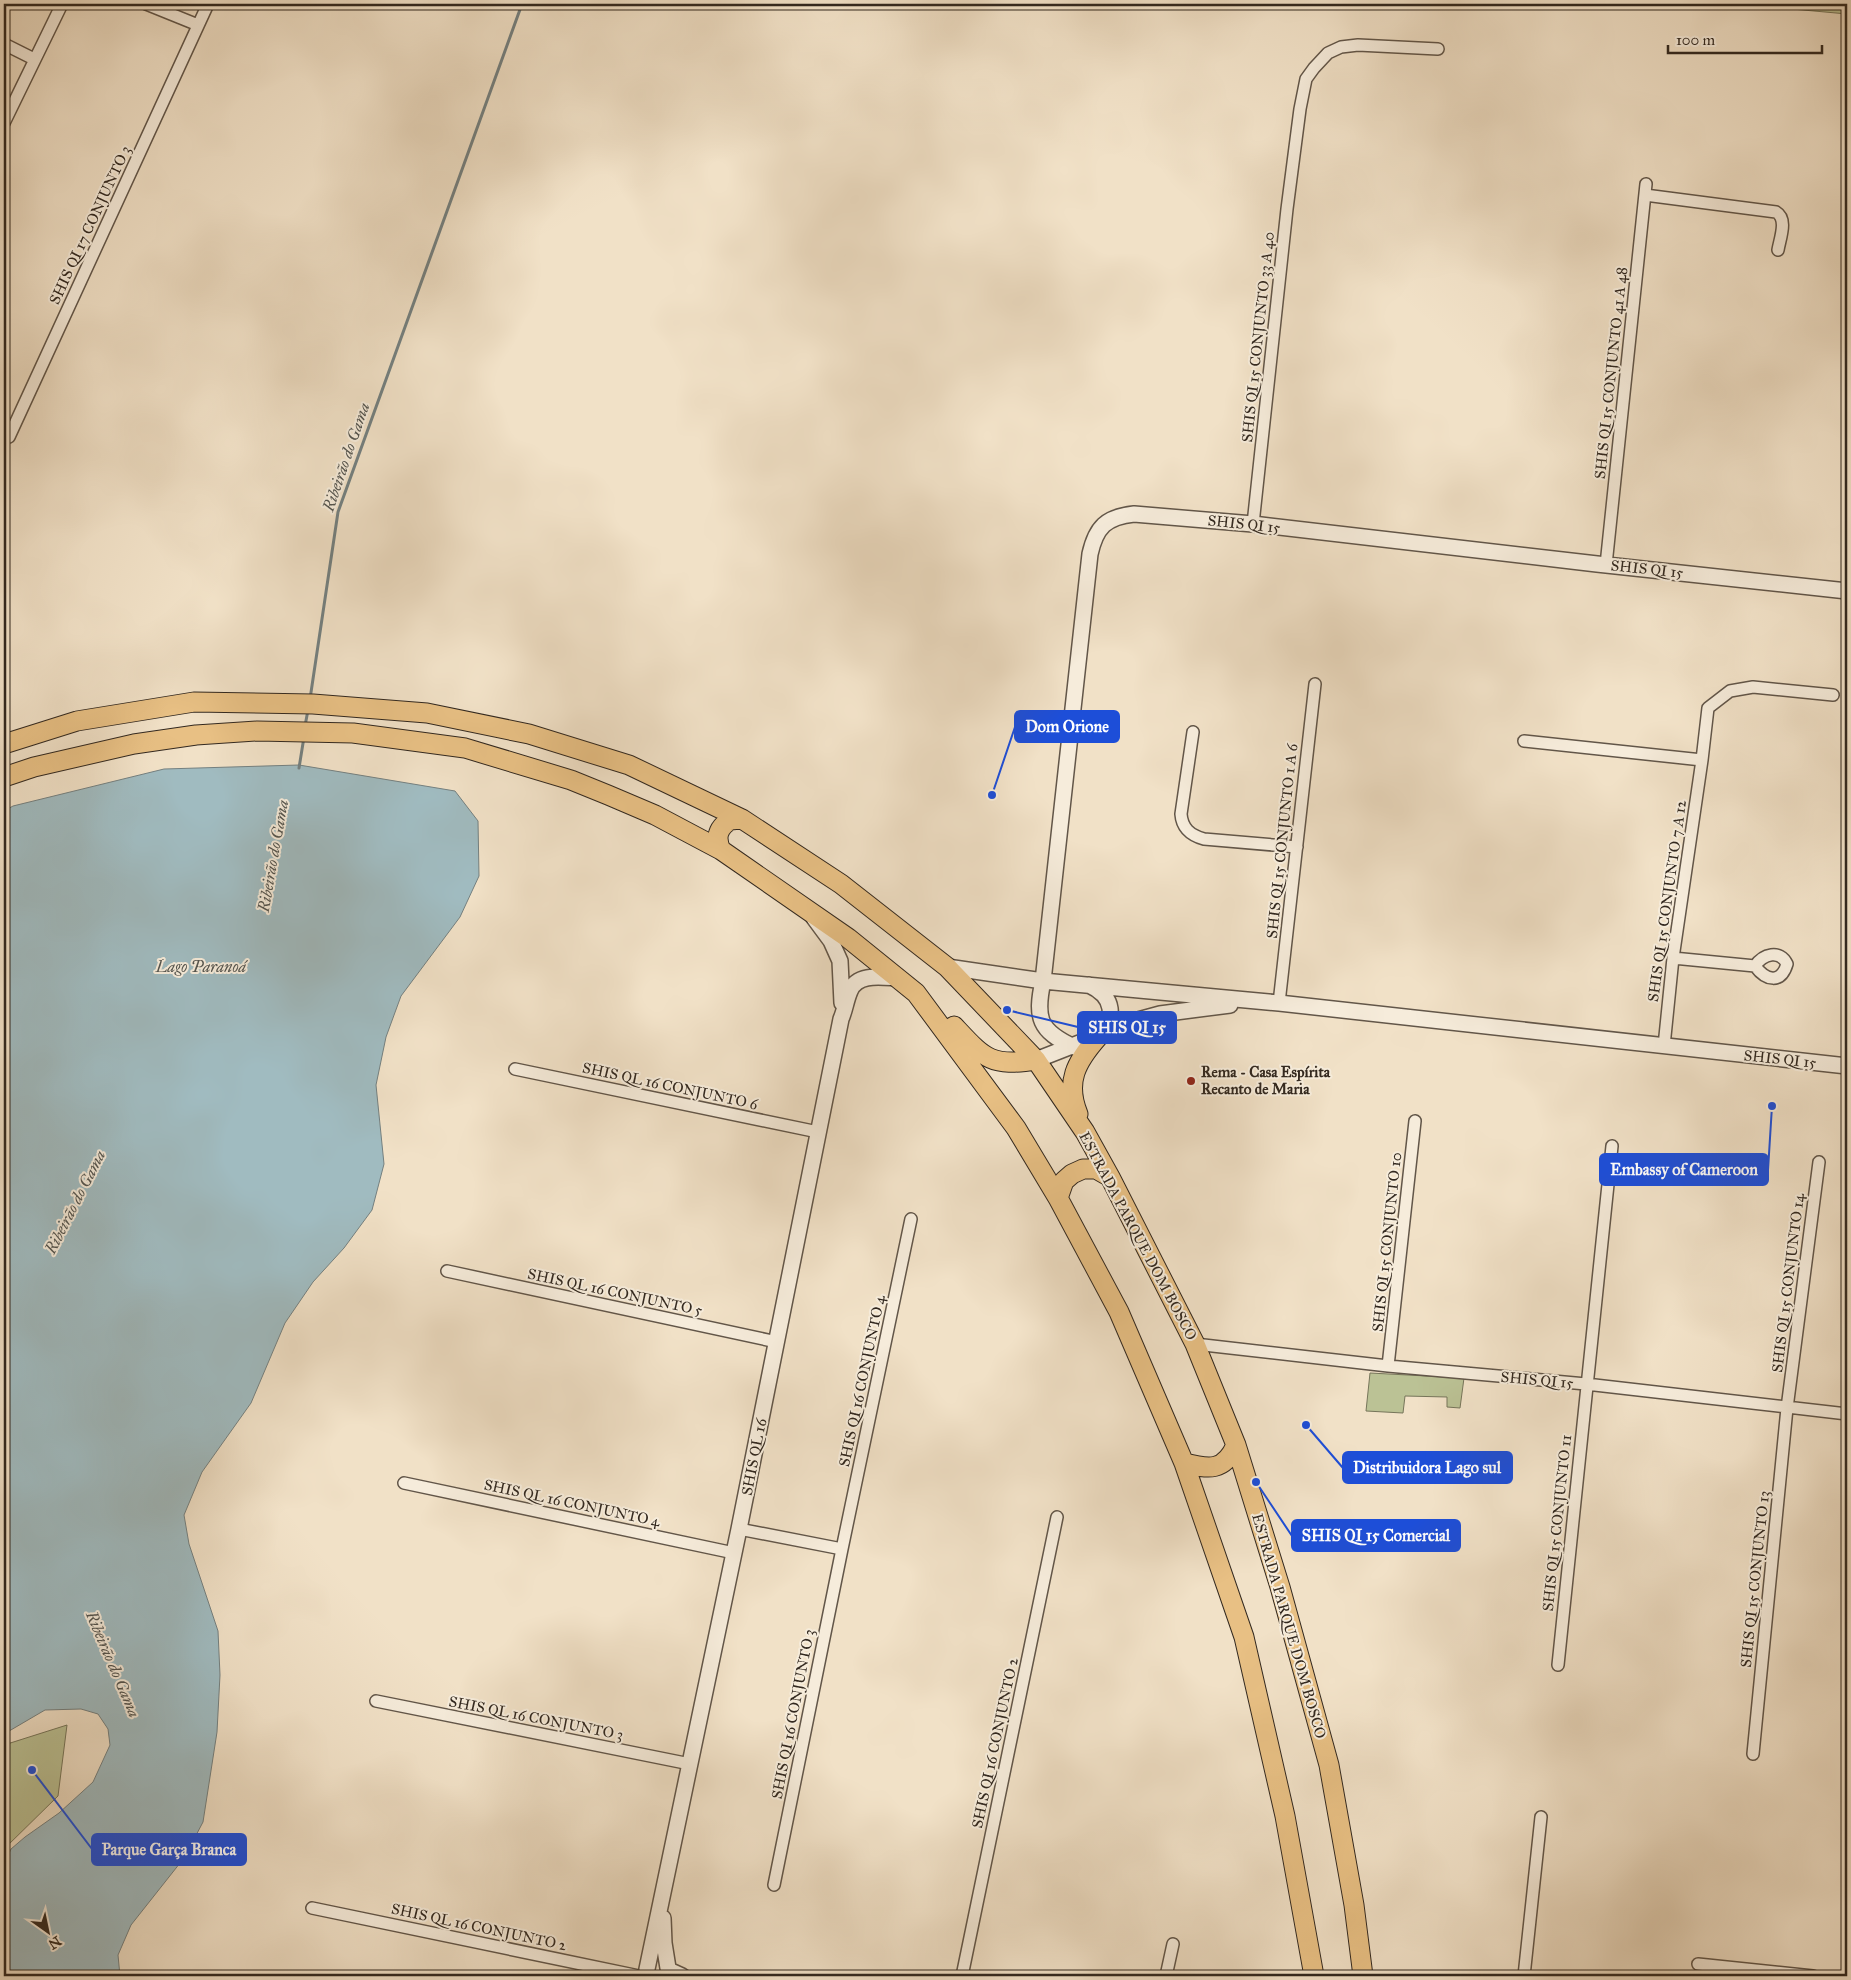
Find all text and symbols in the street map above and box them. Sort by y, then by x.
scale bar [1668,22,1822,54]
text: 100 m [1676,31,1716,49]
street label: SHIS QI 17 CONJUNTO 3 [45,143,136,308]
street label: SHIS QI 15 CONJUNTO 33 A 40 [1238,231,1279,443]
street label: SHIS QI 15 CONJUNTO 41 A 48 [1591,266,1632,480]
water label: Ribeirão do Gama [318,400,374,515]
street label: SHIS QI 15 [1207,511,1281,537]
street label: SHIS QI 15 [1610,556,1684,582]
callout: Dom Orione [1015,711,1119,742]
text: Dom Orione [1025,717,1109,736]
street label: SHIS QI 15 CONJUNTO 1 A 6 [1263,741,1302,939]
water label: Ribeirão do Gama [254,798,292,915]
street label: SHIS QI 15 CONJUNTO 7 A 12 [1644,798,1691,1003]
water label: Lago Paranoá [155,957,249,976]
callout: SHIS QI 15 [1078,1012,1176,1043]
text: SHIS QI 15 [1088,1018,1166,1038]
street label: SHIS QI 15 [1743,1046,1817,1072]
street label: SHIS QL 16 CONJUNTO 6 [580,1059,761,1115]
place label: Rema - Casa Espírita Recanto de Maria [1201,1063,1331,1098]
marker: Rema - Casa Espírita Recanto de Maria [1185,1075,1197,1087]
street label: ESTRADA PARQUE DOM BOSCO [1075,1129,1201,1343]
water label: Ribeirão do Gama [40,1147,109,1258]
street label: SHIS QI 15 CONJUNTO 10 [1369,1151,1406,1333]
callout: Embassy of Cameroon [1600,1154,1768,1185]
text: Embassy of Cameroon [1610,1160,1758,1180]
street label: SHIS QI 15 CONJUNTO 14 [1768,1192,1809,1374]
street label: SHIS QL 16 CONJUNTO 5 [526,1265,704,1320]
street label: SHIS QI 16 CONJUNTO 4 [835,1293,890,1469]
street label: SHIS QI 15 [1500,1368,1574,1392]
street label: SHIS QL 16 [738,1416,771,1497]
street label: SHIS QI 15 CONJUNTO 11 [1539,1434,1576,1612]
callout: Distribuidora Lago sul [1343,1452,1512,1483]
text: Distribuidora Lago sul [1353,1458,1502,1478]
street label: SHIS QL 16 CONJUNTO 4 [482,1476,662,1532]
street label: SHIS QI 15 CONJUNTO 13 [1737,1490,1774,1668]
street label: ESTRADA PARQUE DOM BOSCO [1248,1511,1330,1741]
callout: SHIS QI 15 Comercial [1292,1520,1460,1551]
text: SHIS QI 15 Comercial [1302,1526,1451,1546]
water label: Ribeirão do Gama [82,1607,144,1720]
street label: SHIS QI 16 CONJUNTO 3 [768,1628,819,1801]
street label: SHIS QI 16 CONJUNTO 2 [968,1655,1023,1830]
street label: SHIS QL 16 CONJUNTO 3 [447,1692,625,1745]
callout: Parque Garça Branca [92,1834,246,1865]
text: Parque Garça Branca [102,1840,238,1860]
street label: SHIS QL 16 CONJUNTO 2 [390,1900,569,1955]
north arrow [22,1908,72,1958]
text: N [45,1932,64,1953]

